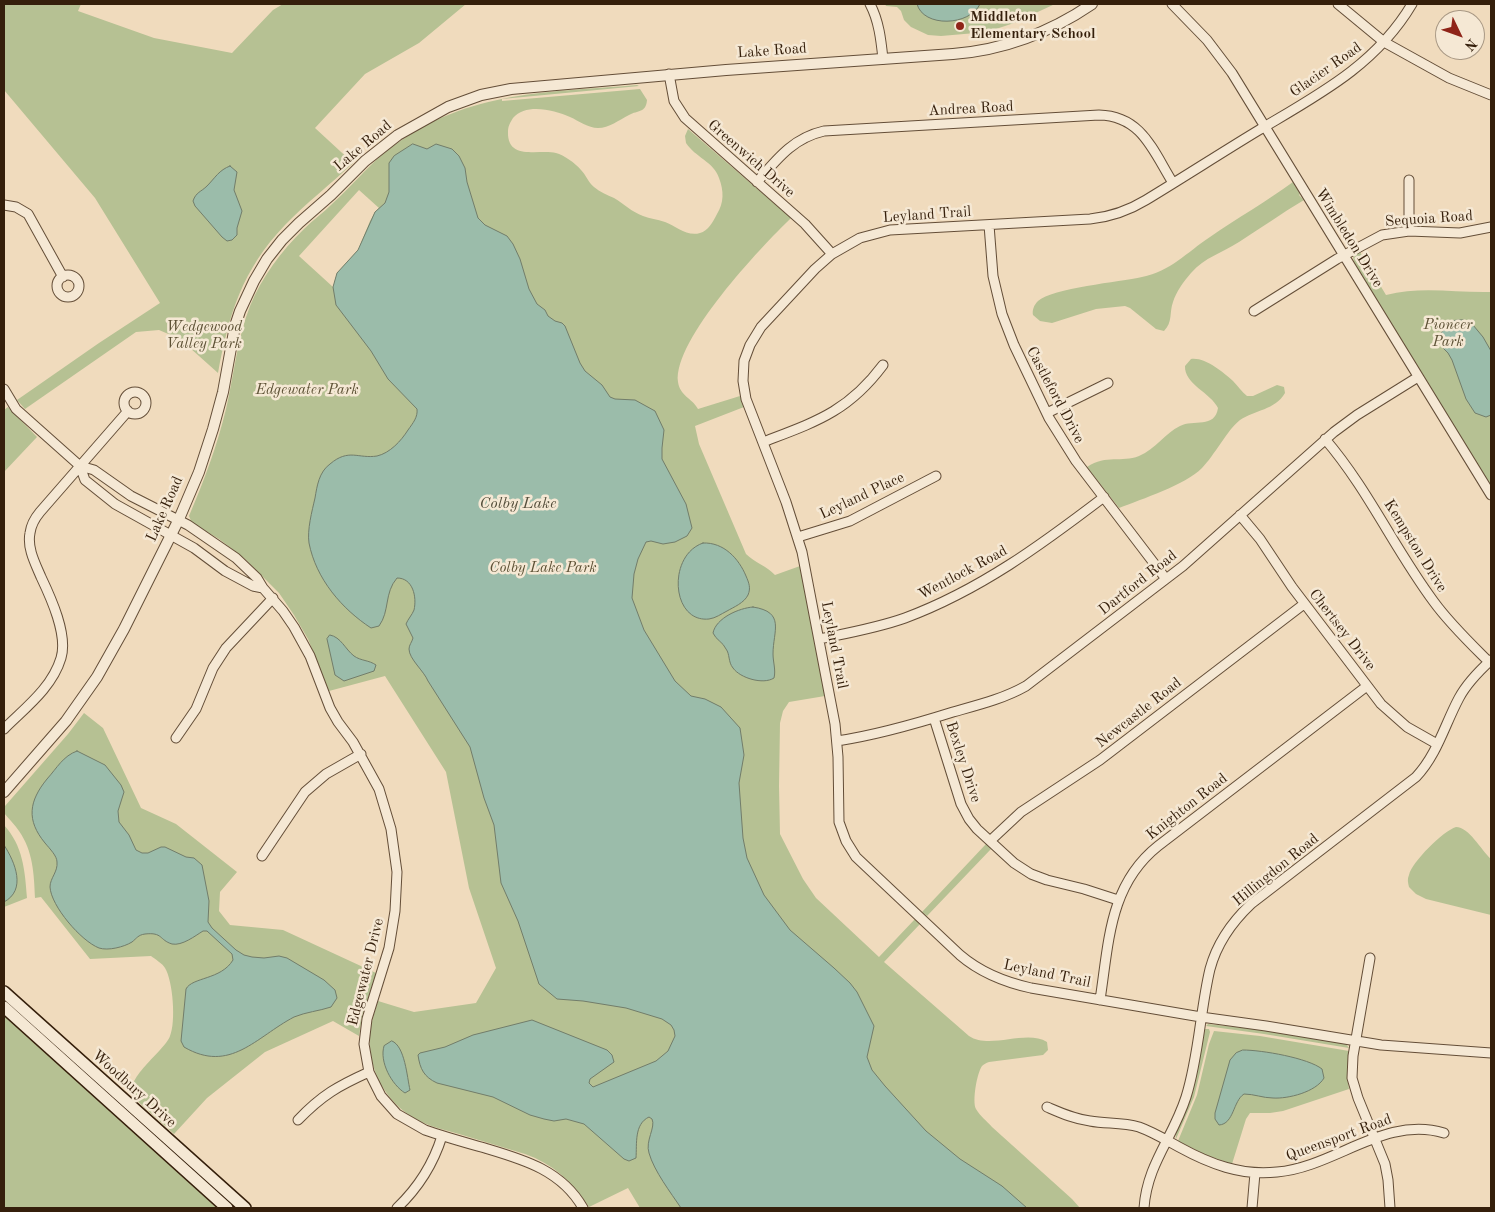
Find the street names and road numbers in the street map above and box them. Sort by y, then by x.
street label: Glacier Road [1287,39,1365,101]
street label: Lake Road [737,40,807,62]
street label: Andrea Road [928,98,1014,120]
street label: Greenwich Drive [704,116,798,202]
street label: Lake Road [330,117,396,175]
street label: Wimbledon Drive [1311,185,1387,291]
street label: Leyland Trail [882,203,972,227]
street label: Sequoia Road [1384,207,1474,231]
street label: Castleford Drive [1022,344,1088,446]
street label: Leyland Place [817,468,907,524]
street label: Lake Road [143,473,187,545]
street label: Kempston Drive [1379,497,1451,595]
street label: Wentlock Road [915,542,1011,604]
street label: Dartford Road [1095,547,1181,619]
street label: Chertsey Drive [1305,586,1379,674]
street label: Leyland Trail [817,600,851,690]
street label: Newcastle Road [1093,674,1185,752]
street label: Bexley Drive [941,719,985,805]
street label: Knighton Road [1143,770,1231,844]
street label: Hillingdon Road [1229,830,1323,910]
street label: Edgewater Drive [344,916,388,1028]
street label: Leyland Trail [1002,956,1092,992]
street label: Woodbury Drive [88,1046,180,1132]
street label: Queensport Road [1284,1111,1394,1165]

